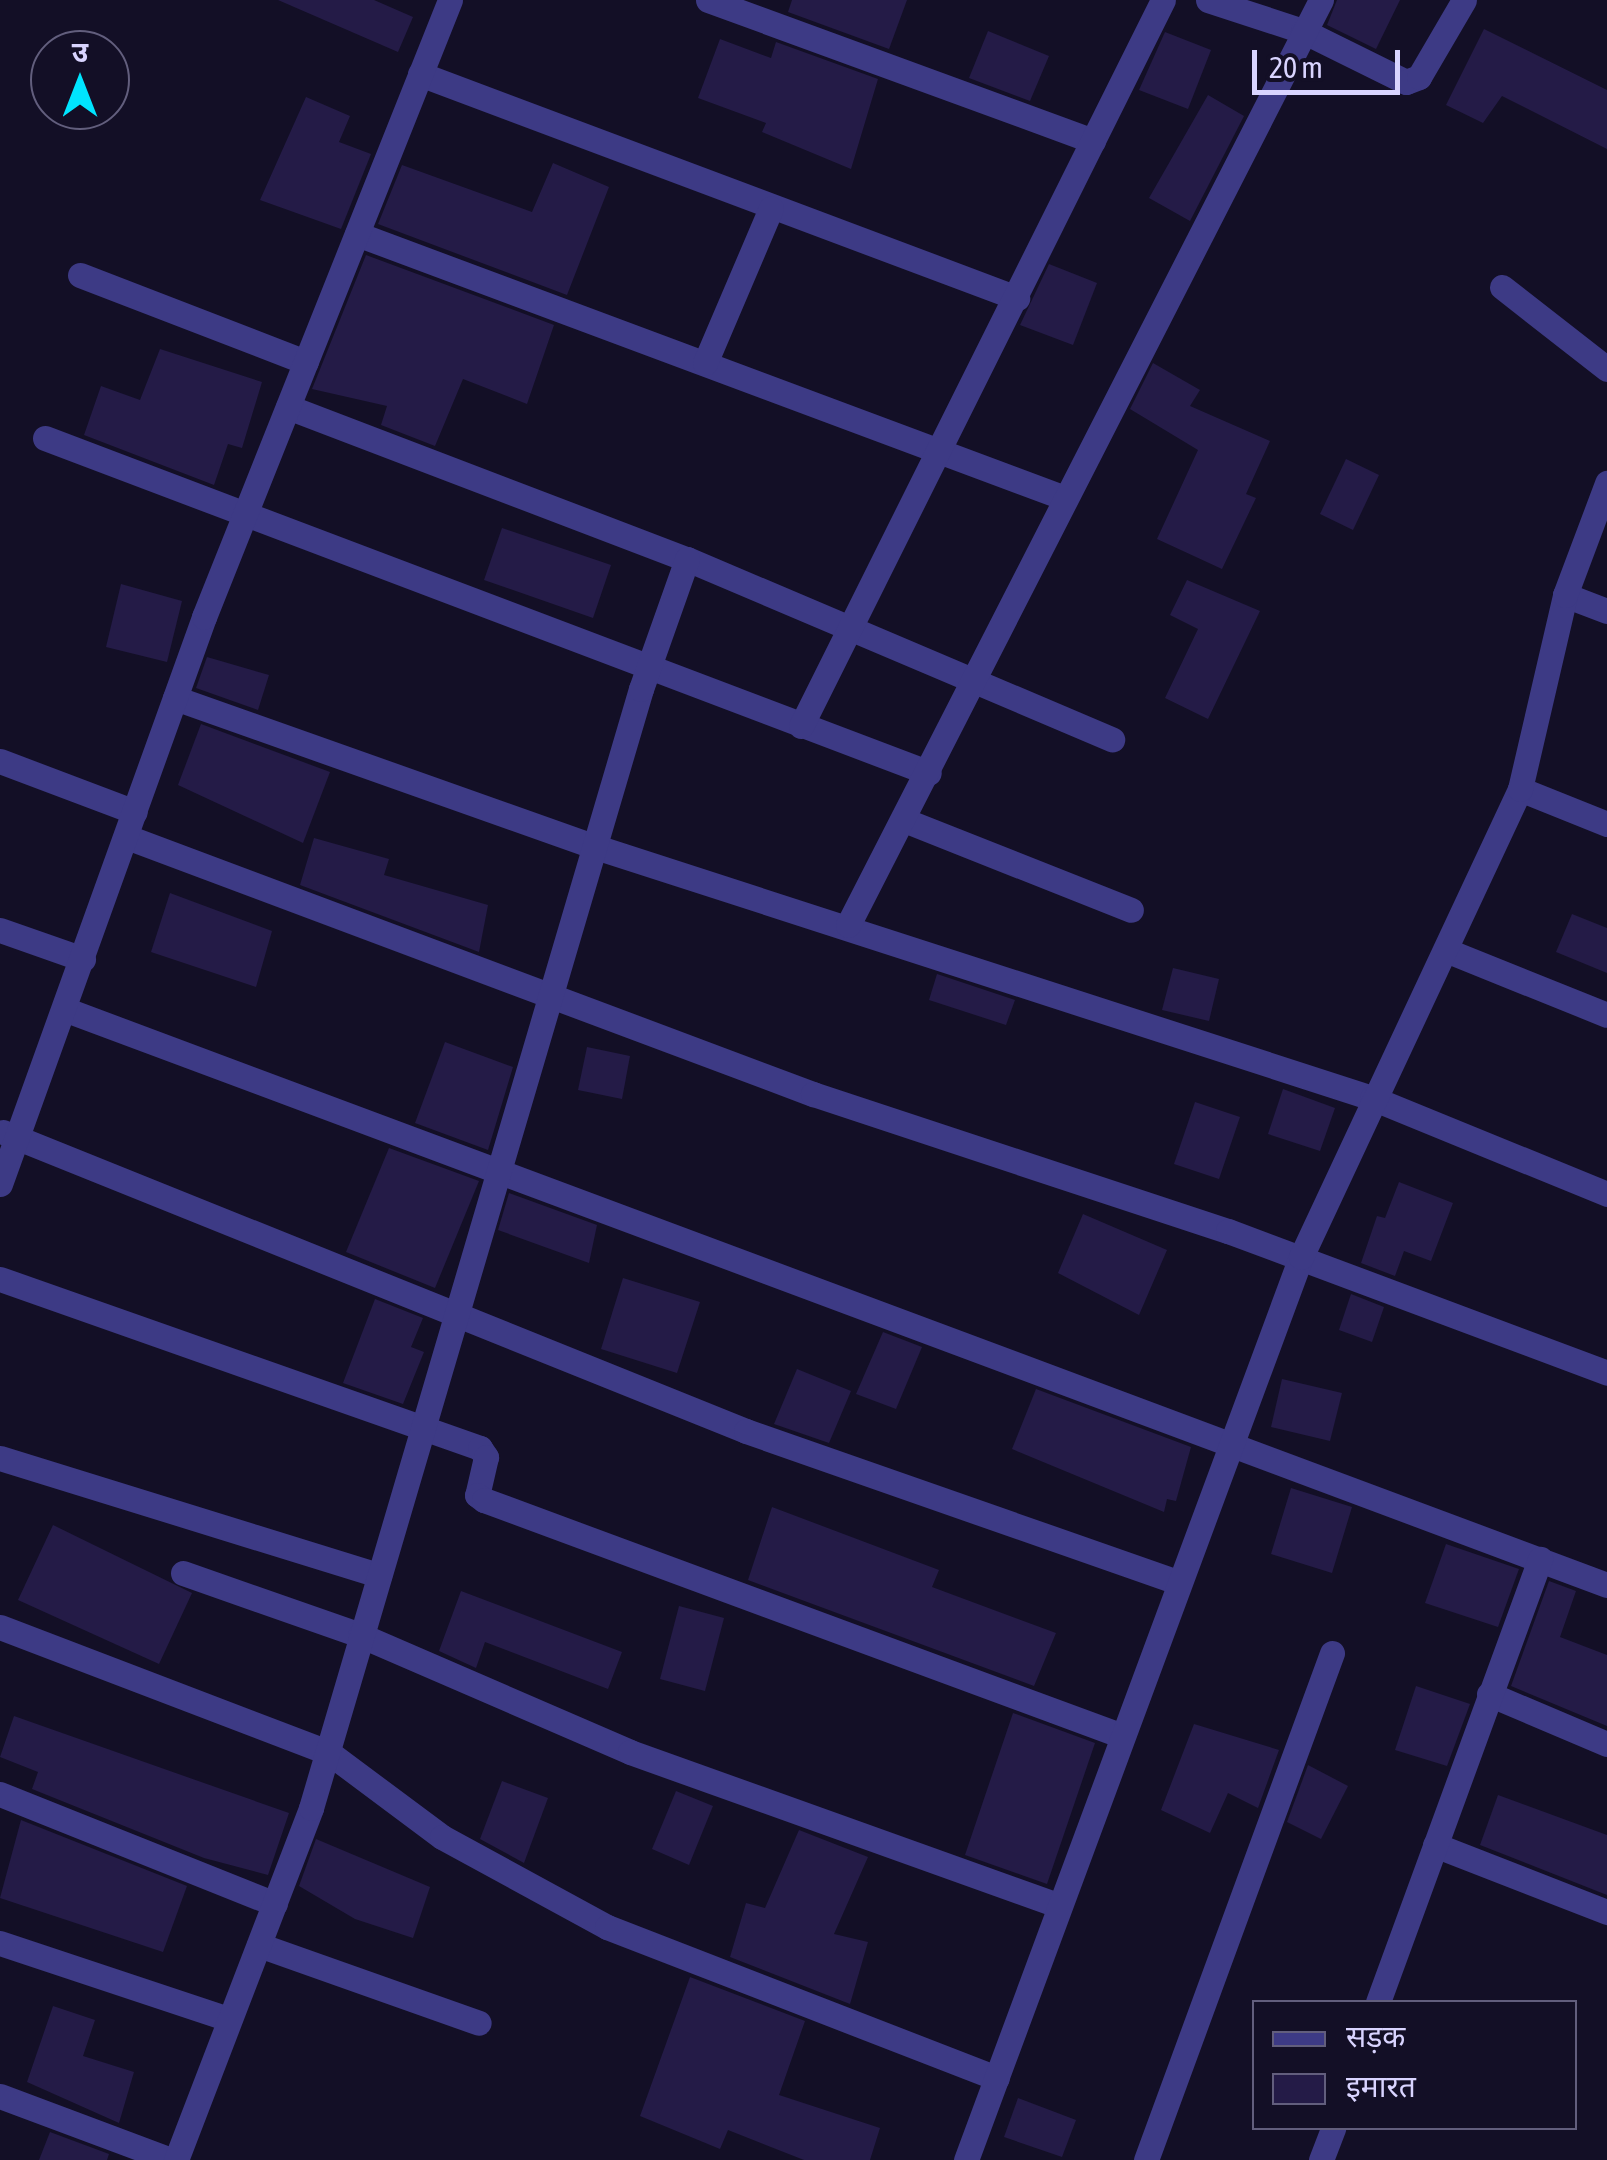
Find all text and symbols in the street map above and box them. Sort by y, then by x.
north arrow [30,30,130,130]
scale bar [1257,30,1404,92]
text: उ [72,36,88,68]
text: 20 m [1269,50,1323,84]
legend [1252,2000,1577,2130]
text: सड़क [1346,2019,1405,2053]
text: इमारत [1346,2069,1416,2103]

